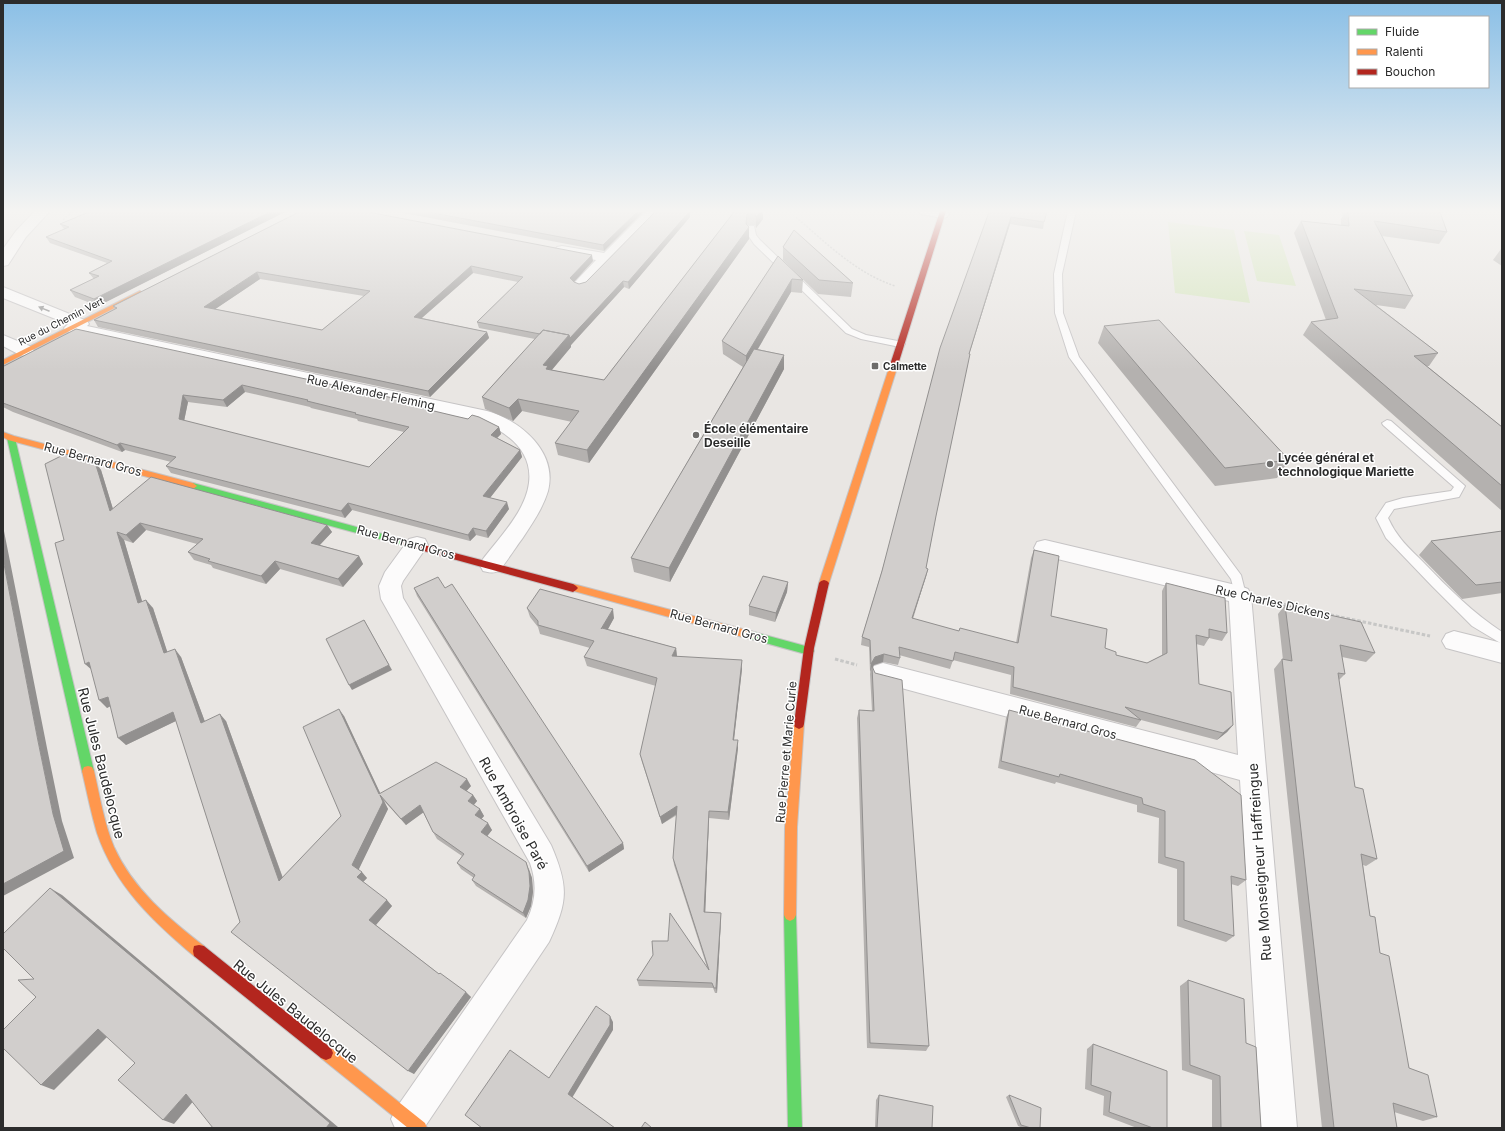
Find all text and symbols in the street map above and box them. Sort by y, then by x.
legend [1349,16,1489,88]
text: Fluide [1385,24,1419,39]
text: Ralenti [1385,44,1423,59]
text: Bouchon [1385,64,1435,79]
street label: Rue du Chemin Vert [16,294,106,348]
one-way arrow [38,306,50,312]
place label: Calmette [883,360,927,372]
marker: Calmette [870,361,880,371]
street label: Rue Alexander Fleming [306,371,436,413]
place label: École élémentaire Deseille [704,421,808,450]
marker: École élémentaire Deseille [691,430,701,440]
street label: Rue Bernard Gros [43,439,143,479]
place label: Lycée général et technologique Mariette [1278,450,1414,479]
marker: Lycée général et technologique Mariette [1265,459,1275,469]
street label: Rue Bernard Gros [356,522,456,562]
street label: Rue Charles Dickens [1214,582,1332,622]
street label: Rue Bernard Gros [669,606,769,646]
street label: Rue Pierre et Marie Curie [772,680,800,824]
street label: Rue Jules Baudelocque [75,686,129,840]
street label: Rue Bernard Gros [1018,702,1118,742]
street label: Rue Ambroise Paré [476,754,552,872]
street label: Rue Monseigneur Haffreingue [1244,763,1274,961]
street label: Rue Jules Baudelocque [230,956,362,1066]

